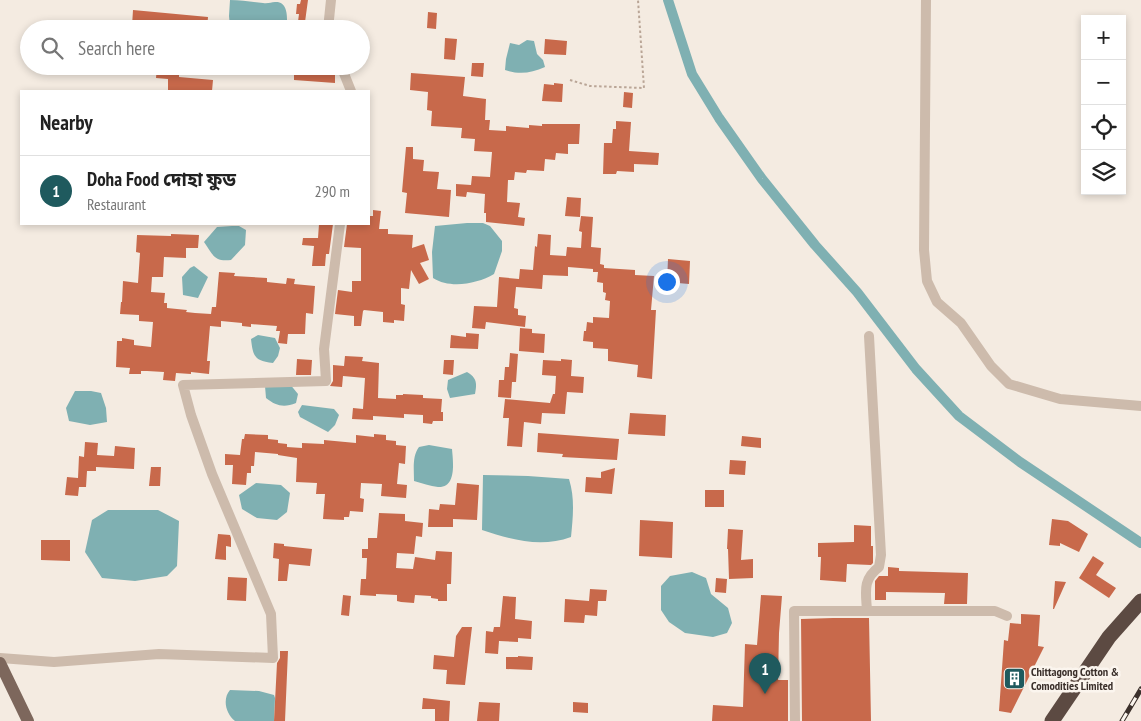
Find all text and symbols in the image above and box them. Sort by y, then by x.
map controls [1081,15,1126,195]
button: + [1081,15,1126,60]
search box [20,20,370,75]
icon: search [38,34,66,62]
text: Search here [78,36,155,60]
button: − [1081,60,1126,105]
button: locate [1081,105,1126,150]
text: Nearby [40,109,93,136]
button: layers [1081,150,1126,195]
text: Doha Food দোহা ফুড [87,167,236,191]
text: 1 [52,181,60,201]
text: 290 m [315,181,350,201]
text: Restaurant [87,194,146,214]
your location [654,269,680,295]
pin: 1 [749,653,781,694]
place label: Chittagong Cotton & Comodities Limited [1031,664,1119,693]
building icon: Chittagong Cotton & Comodities Limited [1003,667,1027,691]

